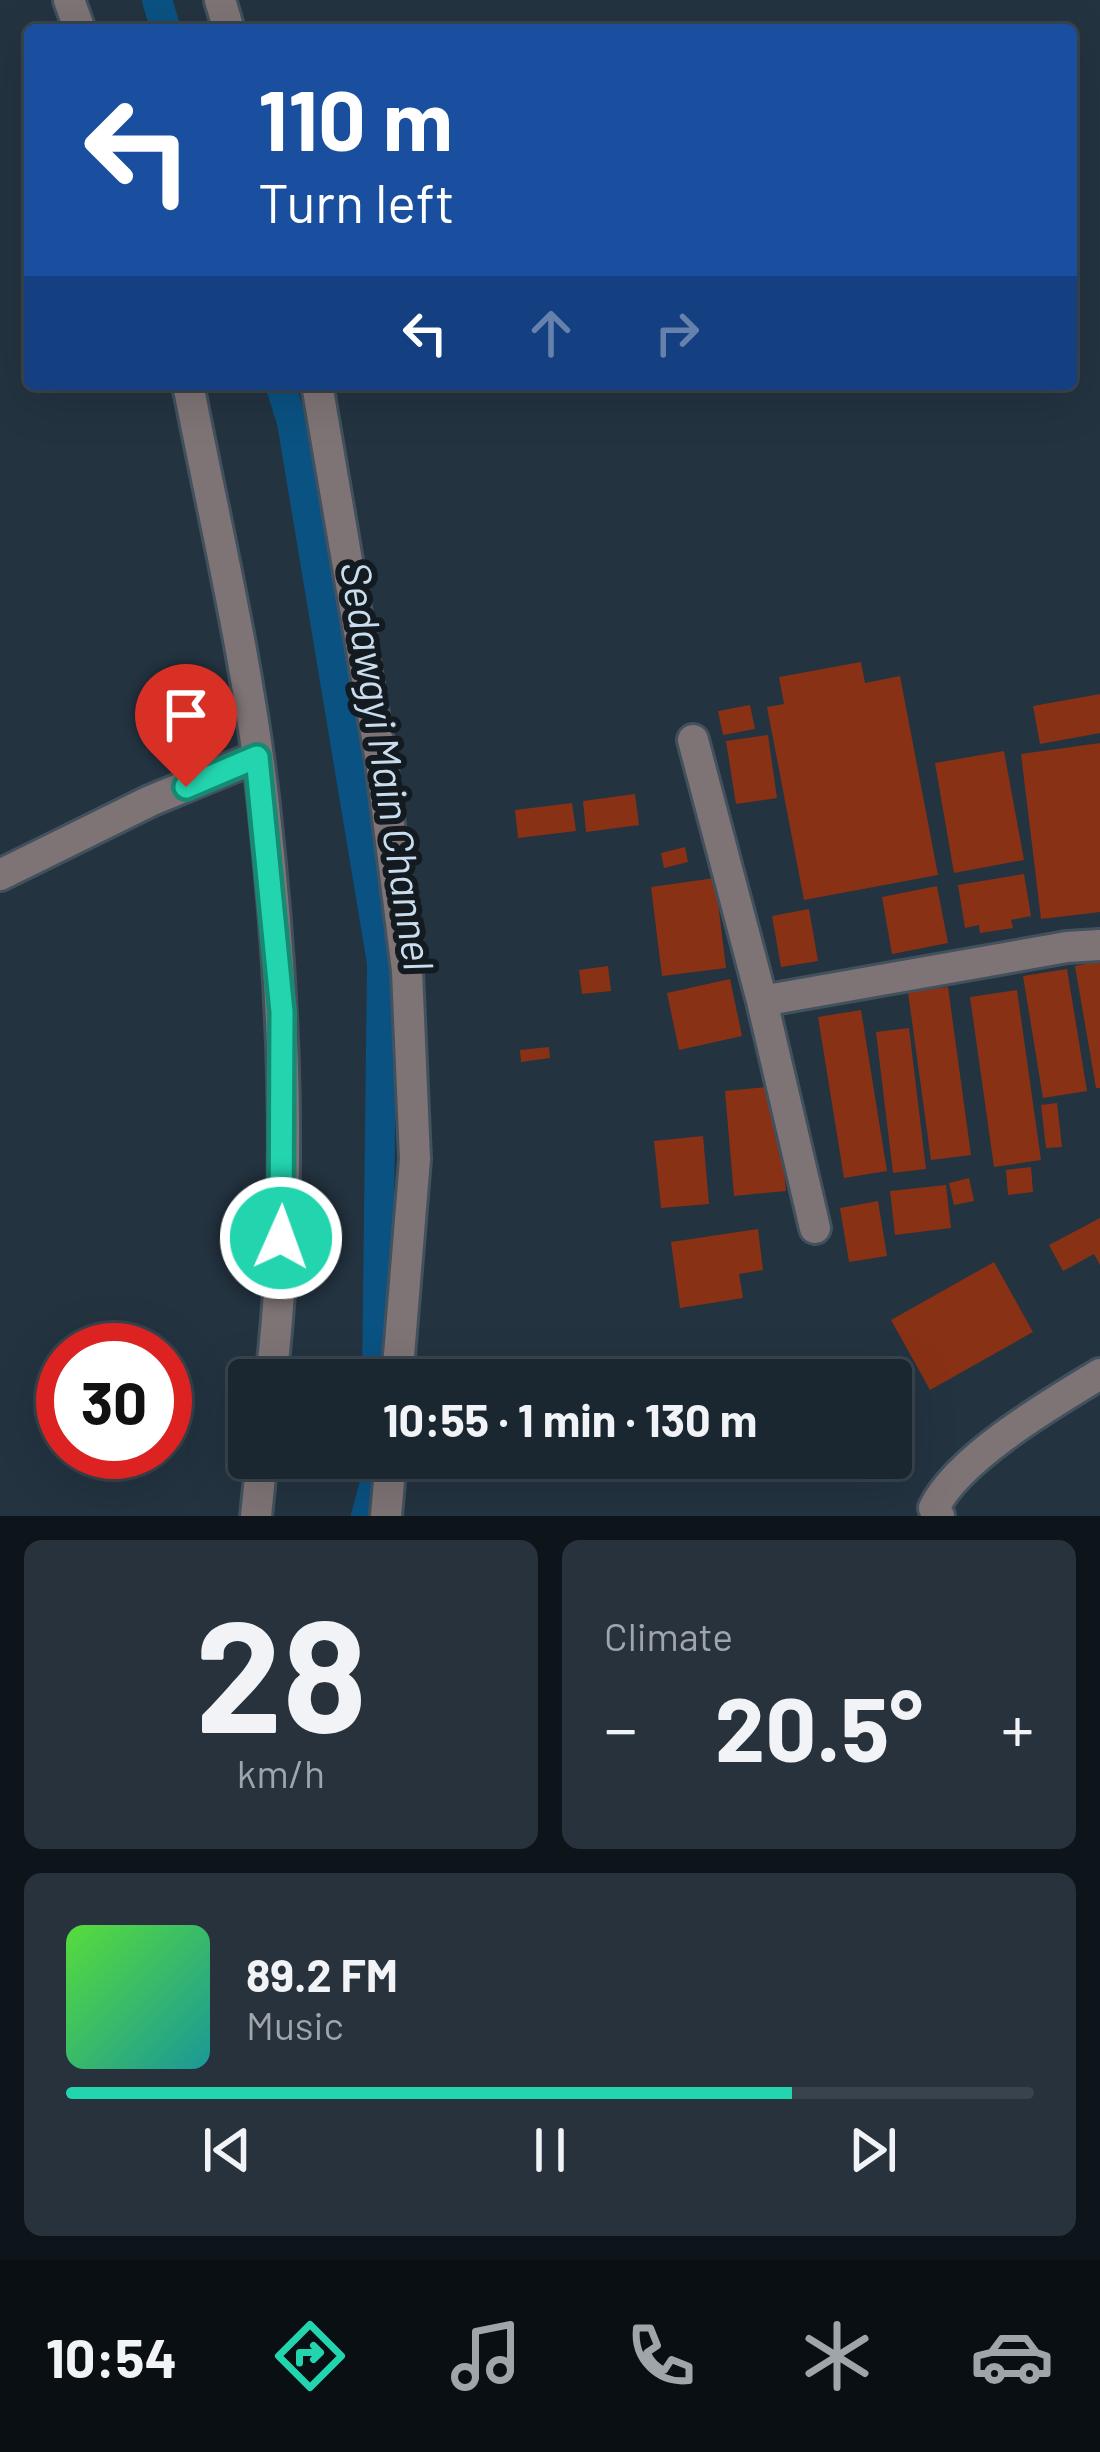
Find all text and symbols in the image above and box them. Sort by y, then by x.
text: 110 m [258,67,453,168]
icon: left [60,72,216,228]
text: Turn left [258,169,455,234]
icon: left [392,300,458,366]
icon: ahead [518,300,584,366]
icon: right [644,300,710,366]
water label: Sedawgyi Main Channel [331,558,446,974]
pin [135,664,237,787]
icon: arrive [153,682,219,748]
position arrow [218,1175,344,1301]
speed limit sign: 30 [36,1323,192,1479]
text: 10:55 · 1 min · 130 m [383,1392,757,1446]
text: 28 [195,1577,367,1764]
text: Climate [604,1612,733,1659]
text: 20.5° [715,1672,923,1780]
text: − [604,1687,637,1766]
text: + [1001,1687,1034,1766]
text: km/h [237,1749,325,1796]
text: 89.2 FM [246,1947,398,2001]
text: Music [246,2001,344,2048]
icon: previous [194,2117,260,2183]
icon: pause [517,2117,583,2183]
icon: next [840,2117,906,2183]
icon: directions [268,2314,352,2398]
icon: music [444,2314,528,2398]
icon: phone [619,2314,703,2398]
icon: climate [795,2314,879,2398]
icon: car [970,2314,1054,2398]
text: 10:54 [46,2324,177,2389]

